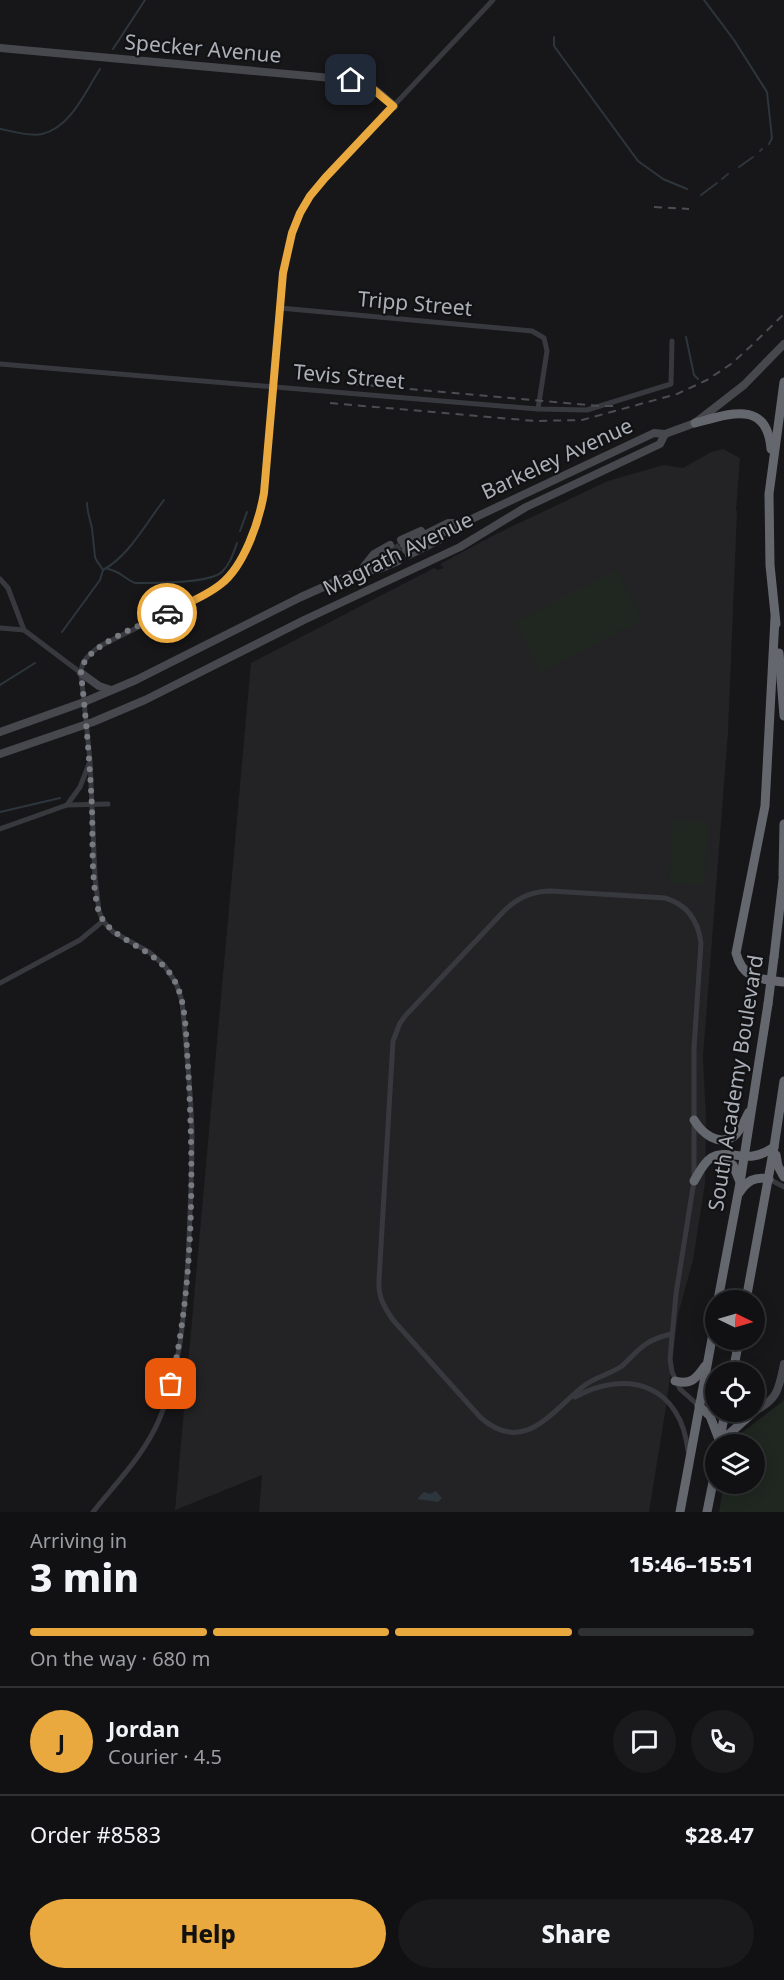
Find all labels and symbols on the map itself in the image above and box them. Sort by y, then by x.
street label: Specker Avenue [124,27,283,69]
pin [325,54,376,105]
street label: Tripp Street [357,284,474,322]
street label: Tevis Street [292,357,406,395]
street label: Barkeley Avenue [476,411,637,505]
street label: Magrath Avenue [318,505,477,602]
courier [137,583,197,643]
street label: South Academy Boulevard [701,953,769,1213]
north arrow [705,1290,765,1350]
pin [145,1358,196,1409]

